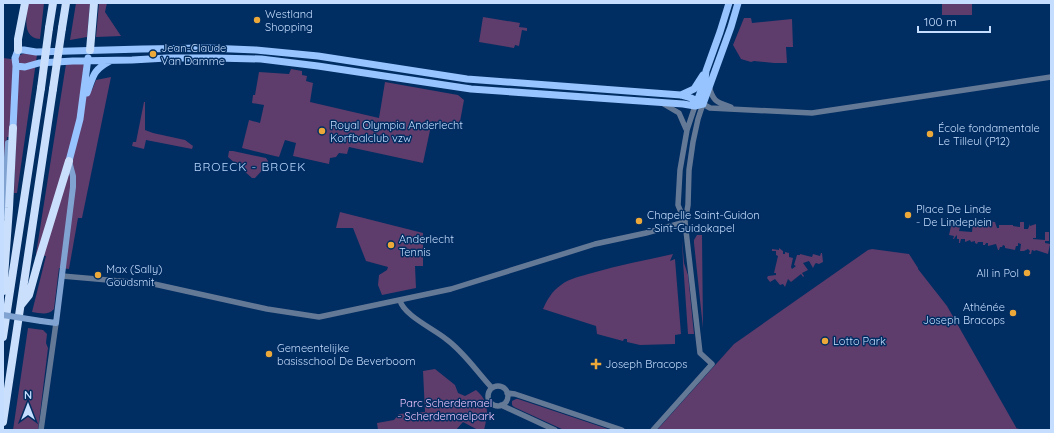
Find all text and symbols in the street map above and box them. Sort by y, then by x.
place label: Westland Shopping [265,7,313,34]
scale bar [918,8,990,34]
text: 100 m [924,14,957,29]
marker: Westland Shopping [252,15,262,25]
place label: Jean-Claude Van Damme [161,41,226,68]
marker: Jean-Claude Van Damme [148,49,158,59]
place label: Royal Olympia Anderlecht Korfbalclub vzw [330,118,463,145]
place label: École fondamentale Le Tilleul (P12) [938,121,1040,148]
marker: Royal Olympia Anderlecht Korfbalclub vzw [317,126,327,136]
marker: École fondamentale Le Tilleul (P12) [925,129,935,139]
district label: BROECK - BROEK [194,159,306,174]
place label: Place De Linde - De Lindeplein [916,202,992,229]
place label: Chapelle Saint-Guidon - Sint-Guidokapel [647,208,760,235]
marker: Place De Linde - De Lindeplein [903,210,913,220]
marker: Chapelle Saint-Guidon - Sint-Guidokapel [634,216,644,226]
place label: Anderlecht Tennis [399,232,454,259]
marker: Anderlecht Tennis [386,240,396,250]
place label: Max (Sally) Goudsmit [106,262,162,289]
place label: All in Pol [976,266,1019,280]
marker: All in Pol [1022,268,1032,278]
marker: Max (Sally) Goudsmit [93,270,103,280]
place label: Athénée Joseph Bracops [923,300,1005,327]
marker: Athénée Joseph Bracops [1008,308,1018,318]
place label: Lotto Park [833,334,886,348]
marker: Lotto Park [820,336,830,346]
place label: Gemeentelijke basisschool De Beverboom [277,341,416,368]
marker: Gemeentelijke basisschool De Beverboom [264,349,274,359]
place label: Joseph Bracops [605,357,687,371]
marker: Joseph Bracops [590,358,602,370]
north arrow [8,385,48,425]
text: N [24,388,32,402]
park label: Parc Scherdemael - Scherdemaelpark [397,396,495,423]

